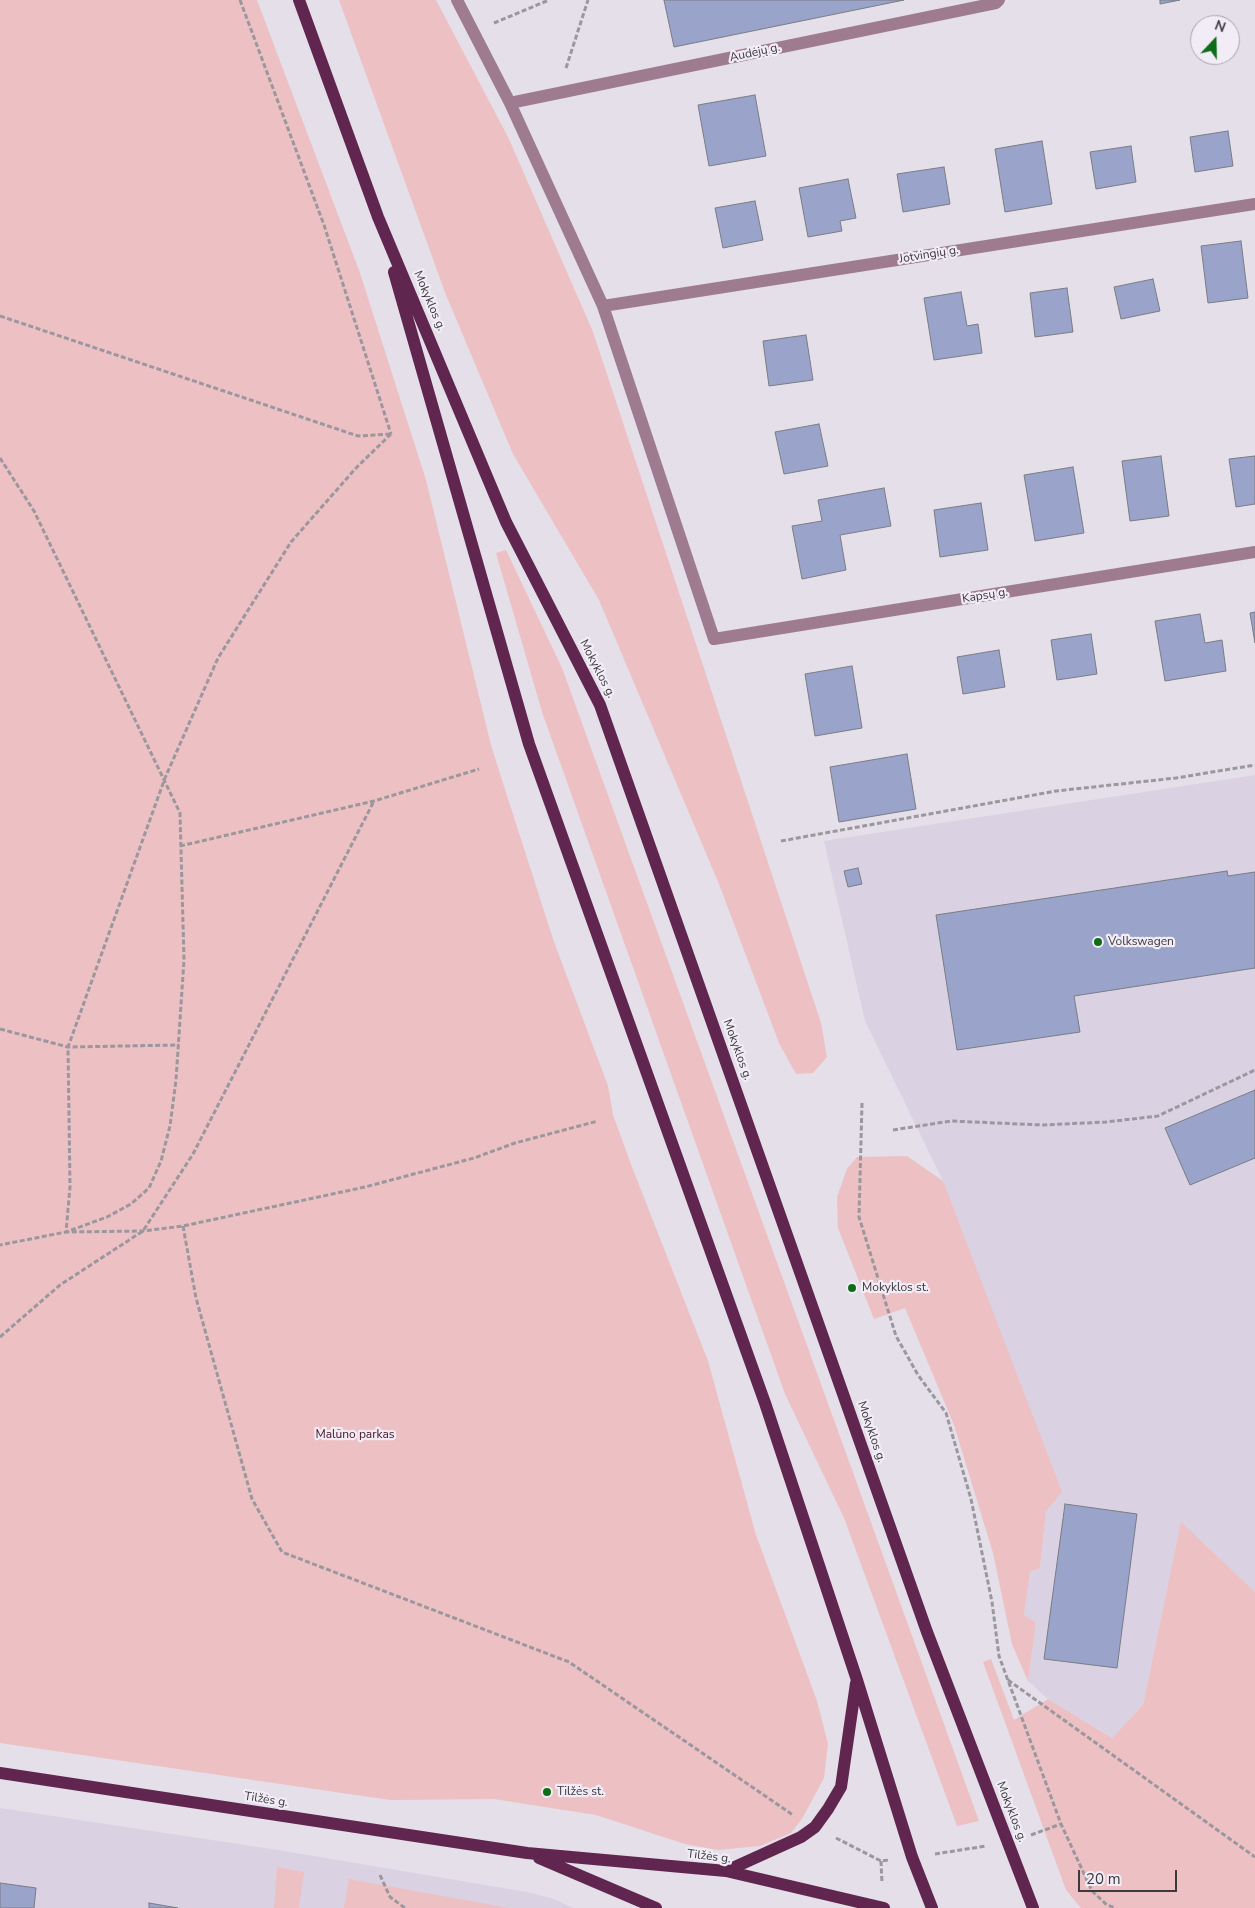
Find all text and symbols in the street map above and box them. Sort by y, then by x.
north arrow [1190,15,1240,65]
text: N [1212,16,1228,37]
street label: Audėjų g. [728,41,782,65]
street label: Jotvingių g. [898,243,960,267]
street label: Mokyklos g. [410,269,448,333]
street label: Kapsų g. [961,585,1009,607]
street label: Mokyklos g. [576,637,618,701]
place label: Volkswagen [1108,935,1174,949]
marker: Volkswagen [1092,936,1104,948]
street label: Mokyklos g. [719,1018,755,1082]
place label: Mokyklos st. [862,1281,929,1295]
marker: Mokyklos st. [846,1282,858,1294]
street label: Mokyklos g. [854,1400,888,1464]
park label: Malūno parkas [315,1428,395,1442]
street label: Mokyklos g. [993,1780,1029,1844]
place label: Tilžės st. [557,1785,604,1799]
marker: Tilžės st. [541,1786,553,1798]
street label: Tilžės g. [243,1789,289,1811]
street label: Tilžės g. [686,1847,732,1867]
scale bar [1080,1860,1179,1892]
text: 20 m [1086,1869,1121,1889]

